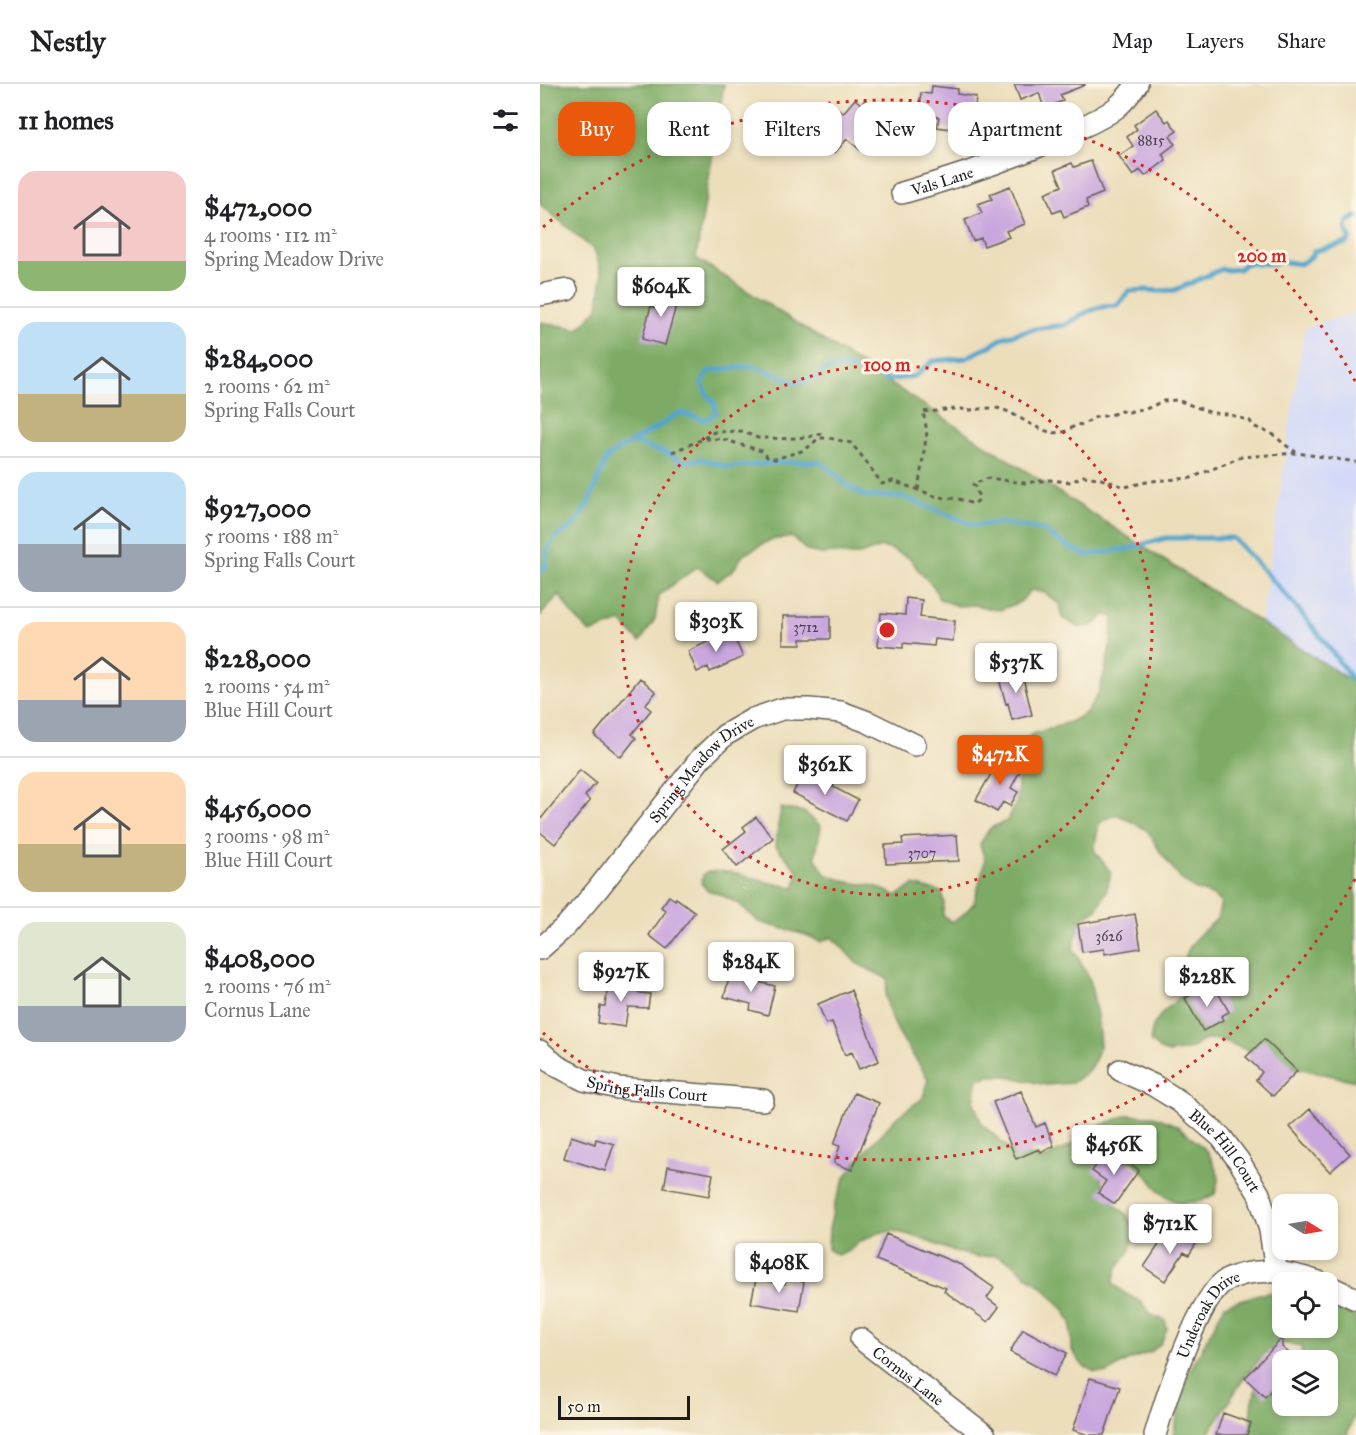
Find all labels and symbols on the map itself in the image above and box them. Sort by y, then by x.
house number: 8815 [1138,132,1165,149]
street label: Vals Lane [908,162,976,200]
text: 200 m [1238,245,1287,267]
pin: $604K [619,267,703,318]
text: 100 m [864,354,911,376]
pin: $303K [674,602,758,653]
house number: 3712 [793,619,819,636]
centre of rings [877,620,897,640]
pin: $537K [974,643,1058,694]
street label: Spring Meadow Drive [645,711,758,826]
pin: $472K [958,735,1042,786]
pin: $362K [783,745,867,796]
house number: 3707 [908,845,936,862]
house number: 3626 [1096,928,1123,945]
pin: $284K [709,942,793,993]
pin: $927K [579,952,663,1003]
pin: $228K [1165,957,1249,1008]
street label: Spring Falls Court [585,1072,708,1105]
street label: Blue Hill Court [1185,1105,1265,1196]
pin: $456K [1072,1125,1156,1176]
north arrow [1272,1194,1338,1260]
pin: $712K [1128,1204,1212,1255]
pin: $408K [737,1243,821,1294]
street label: Underoak Drive [1173,1267,1243,1361]
street label: Cornus Lane [869,1342,948,1410]
scale bar [558,1393,690,1420]

